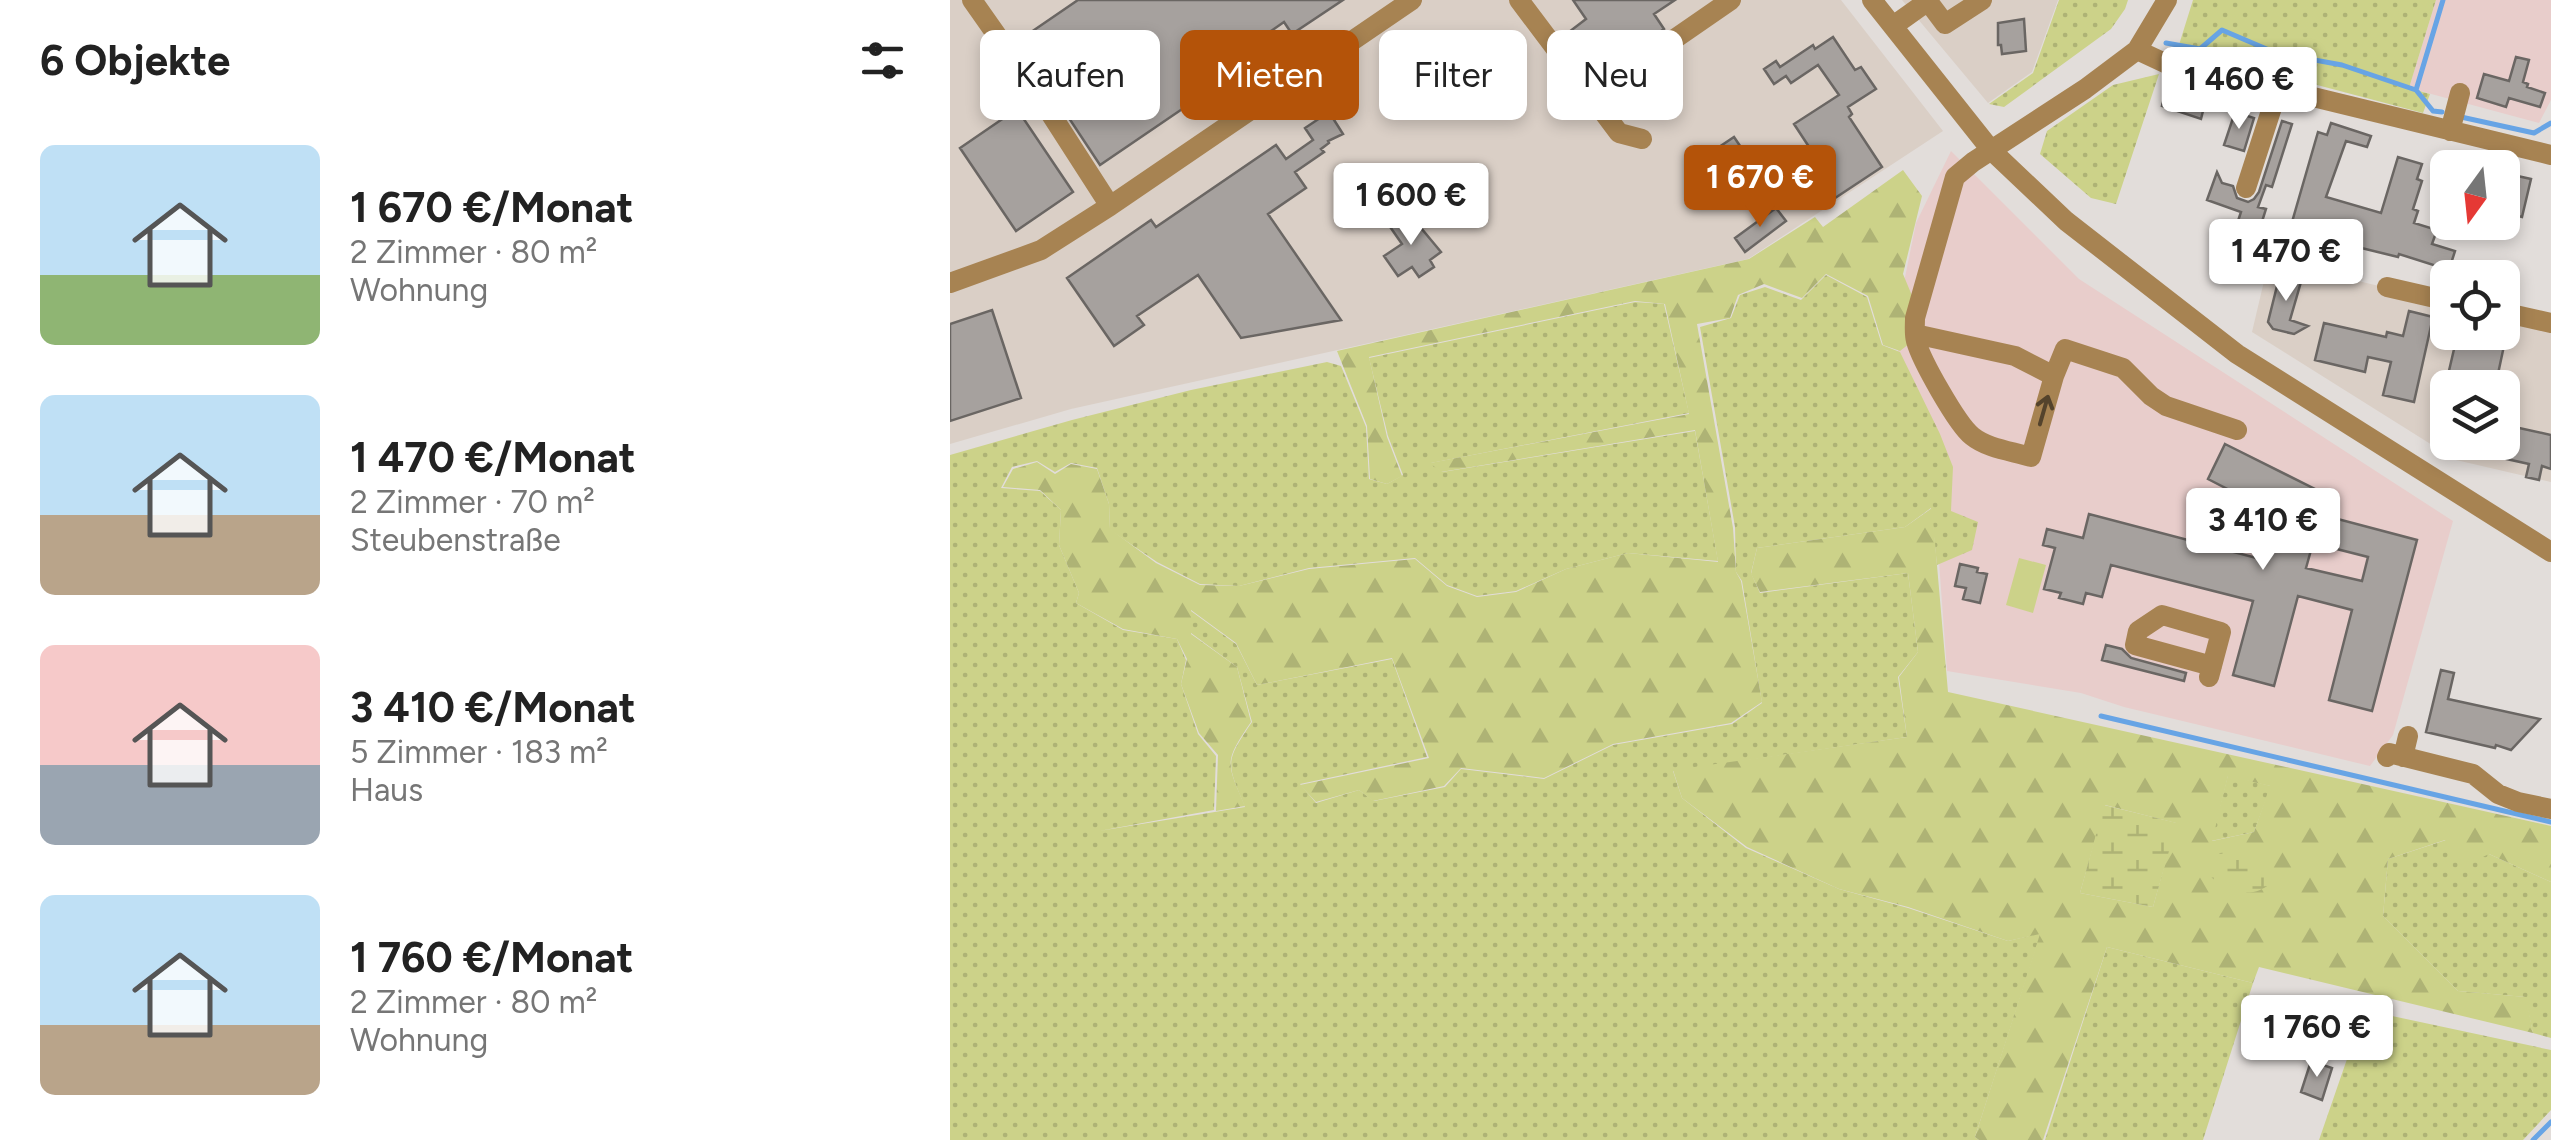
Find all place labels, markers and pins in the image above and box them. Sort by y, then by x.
pin: 1 460 € [2147,47,2331,132]
pin: 1 670 € [1668,145,1852,230]
pin: 1 600 € [1319,163,1503,248]
pin: 1 470 € [2194,219,2378,304]
pin: 3 410 € [2171,488,2355,573]
pin: 1 760 € [2225,995,2409,1080]

